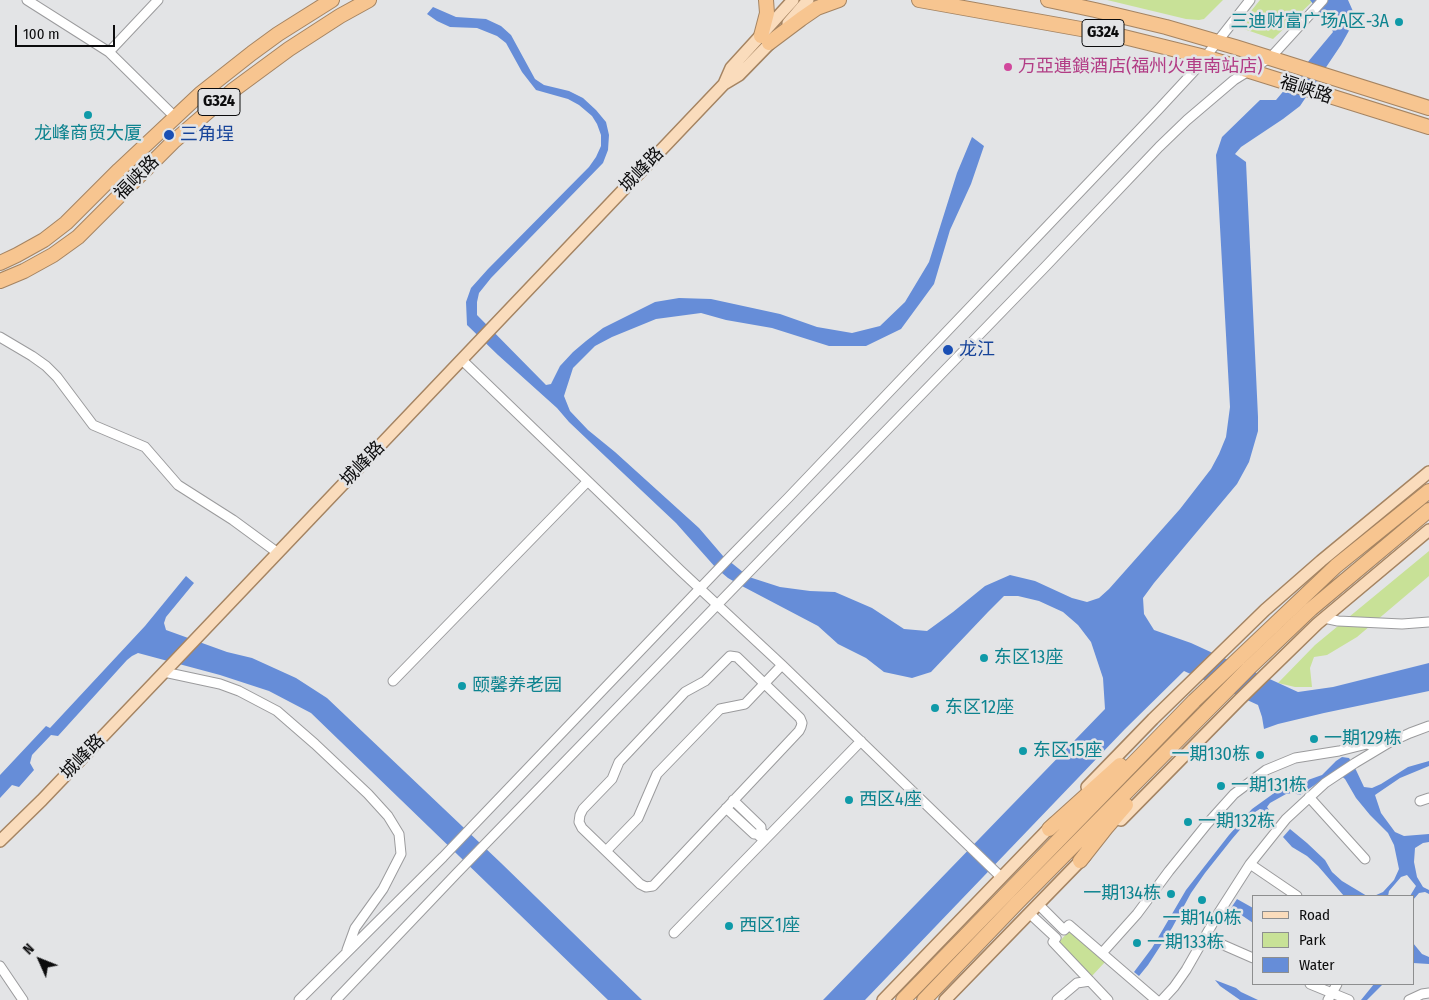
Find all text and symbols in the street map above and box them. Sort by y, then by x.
place label: 三迪财富广场A区-3A [1230,11,1389,33]
scale bar [18,15,118,47]
marker: 三迪财富广场A区-3A [1393,16,1405,28]
road number: G324 [1082,19,1124,46]
text: 100 m [23,25,60,43]
place label: 万亞連鎖酒店(福州火車南站店) [1018,56,1263,78]
marker: 万亞連鎖酒店(福州火車南站店) [1002,61,1014,73]
street label: 福峡路 [1277,71,1335,109]
road number: G324 [198,88,240,115]
marker: 龙峰商贸大厦 [82,109,94,121]
place label: 龙峰商贸大厦 [34,123,142,145]
place label: 三角埕 [180,124,234,146]
marker: 三角埕 [162,128,176,142]
street label: 城峰路 [615,143,669,197]
street label: 福峡路 [110,151,164,205]
place label: 龙江 [959,339,995,361]
marker: 龙江 [941,343,955,357]
street label: 城峰路 [336,437,390,491]
place label: 东区13座 [994,647,1063,669]
marker: 东区13座 [978,652,990,664]
place label: 颐馨养老园 [472,675,562,697]
marker: 颐馨养老园 [456,680,468,692]
place label: 东区12座 [945,697,1014,719]
marker: 东区12座 [929,702,941,714]
place label: 一期129栋 [1324,728,1402,750]
street label: 城峰路 [56,730,110,784]
marker: 一期129栋 [1308,733,1320,745]
place label: 东区15座 [1033,740,1102,762]
place label: 一期130栋 [1171,744,1250,766]
marker: 东区15座 [1017,745,1029,757]
marker: 一期130栋 [1254,749,1266,761]
place label: 一期131栋 [1231,775,1307,797]
marker: 一期131栋 [1215,780,1227,792]
place label: 西区4座 [859,789,922,811]
marker: 西区4座 [843,794,855,806]
place label: 一期132栋 [1198,811,1275,833]
marker: 一期132栋 [1182,816,1194,828]
place label: 一期134栋 [1083,883,1161,905]
marker: 一期134栋 [1165,888,1177,900]
marker: 一期140栋 [1196,894,1208,906]
legend [1252,895,1414,985]
text: Road [1299,906,1330,924]
place label: 一期140栋 [1162,908,1242,930]
place label: 西区1座 [739,915,800,937]
marker: 西区1座 [723,920,735,932]
text: Park [1299,931,1326,949]
place label: 一期133栋 [1147,932,1224,954]
north arrow [15,935,65,985]
marker: 一期133栋 [1131,937,1143,949]
text: N [20,940,38,958]
text: Water [1299,956,1334,974]

